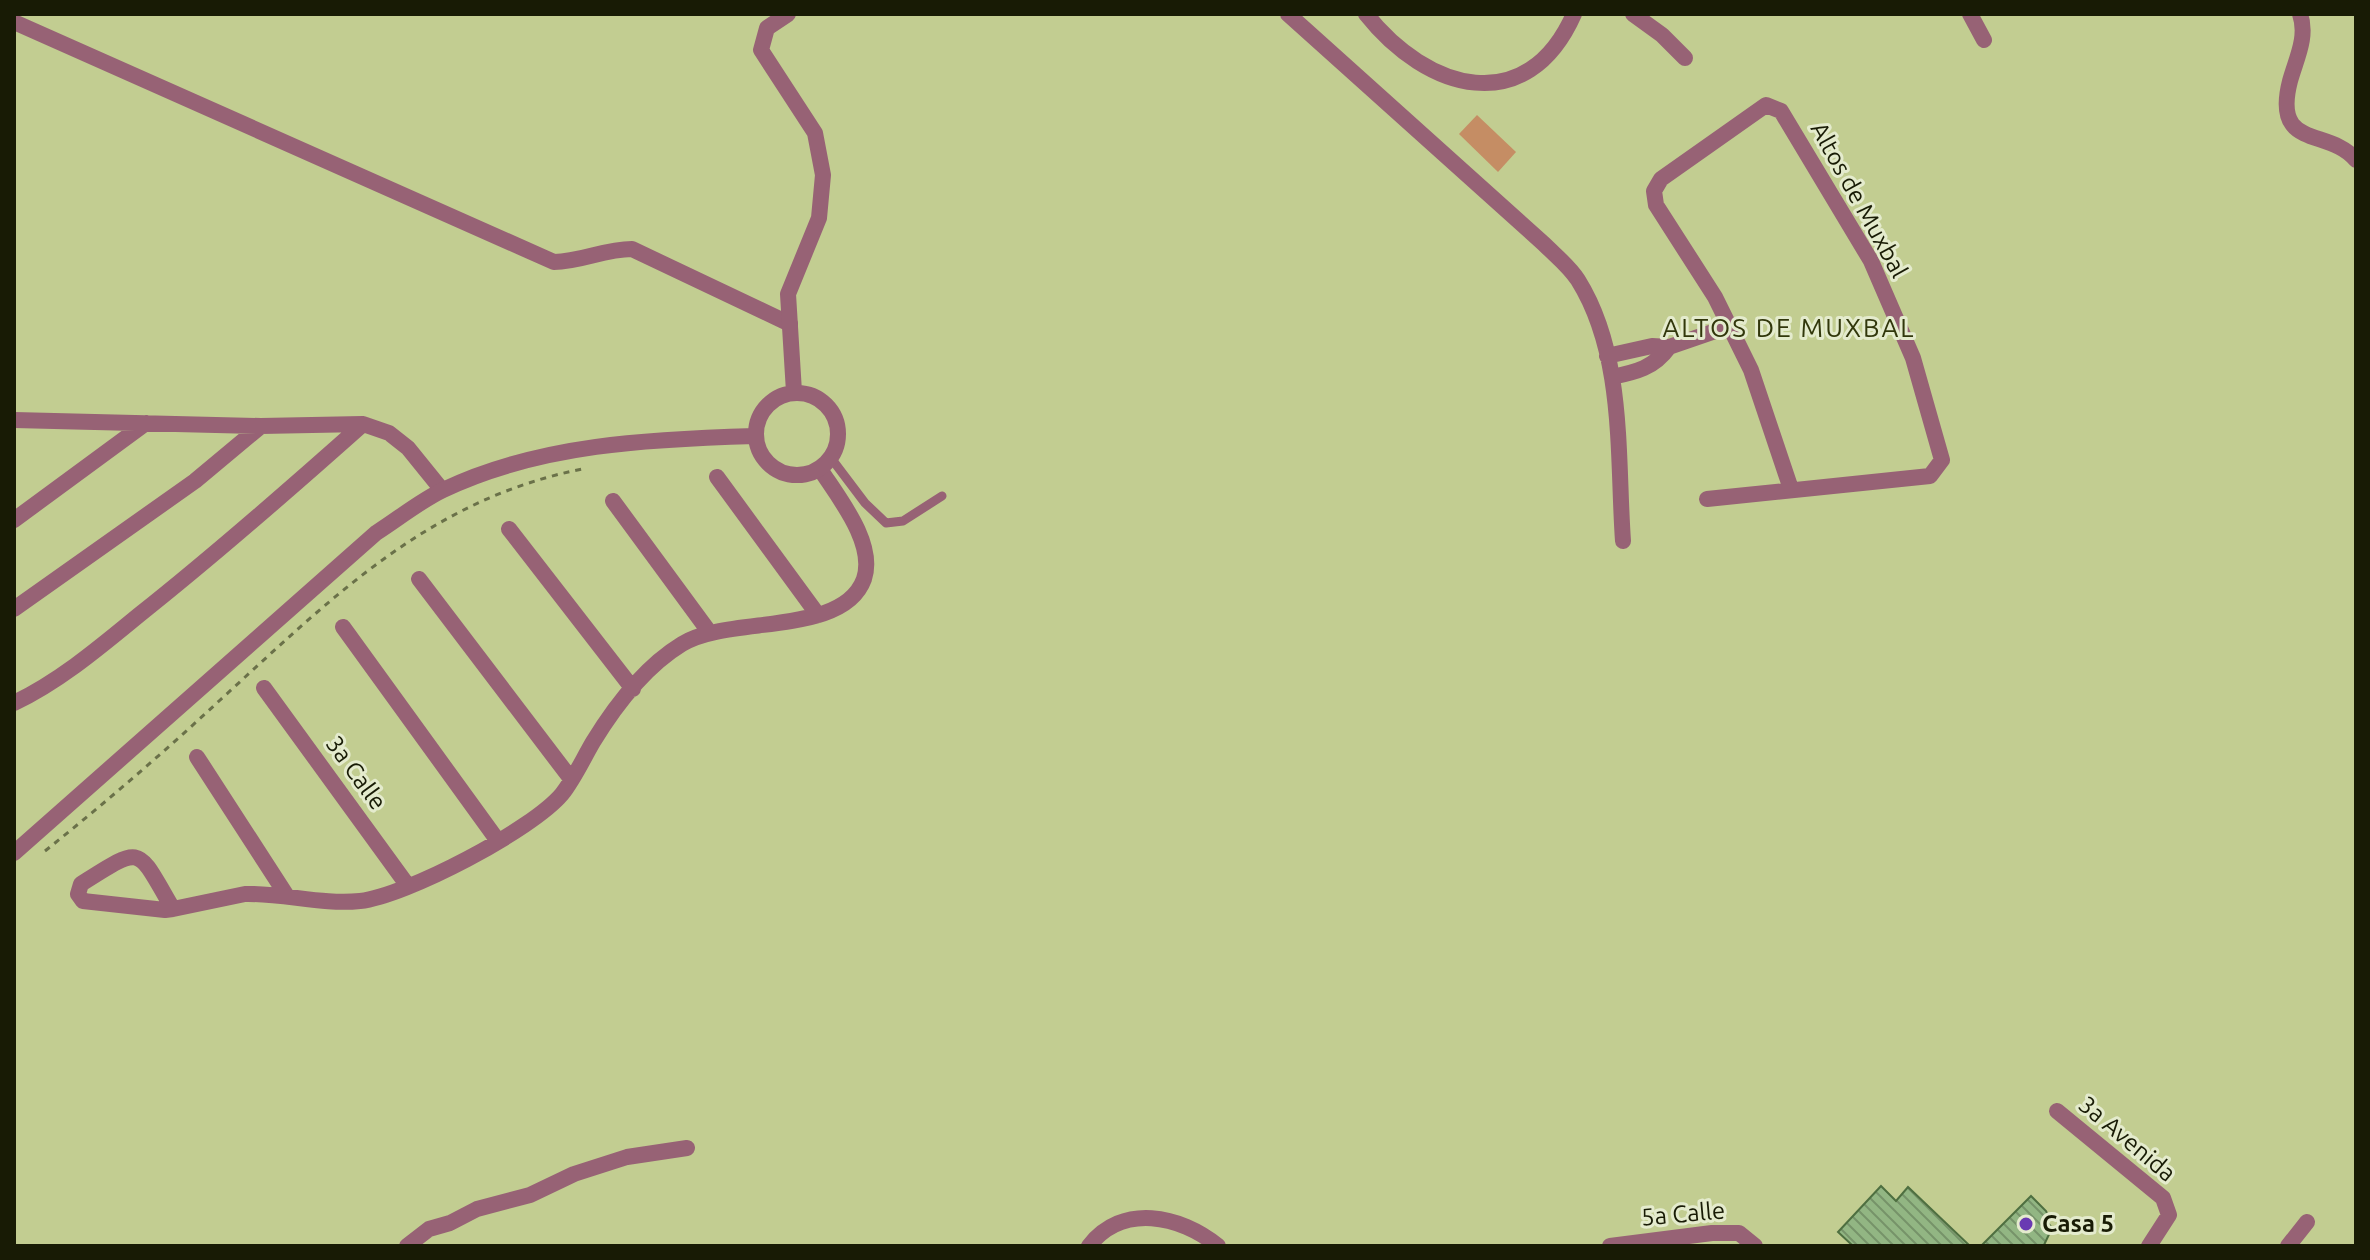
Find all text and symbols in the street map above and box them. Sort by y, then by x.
street label: Altos de Muxbal [1806,117,1913,282]
district label: ALTOS DE MUXBAL [1662,313,1916,342]
street label: 3a Calle [321,731,392,815]
street label: 3a Avenida [2074,1091,2181,1187]
street label: 5a Calle [1640,1196,1726,1231]
place label: Casa 5 [2042,1210,2114,1237]
marker: Casa 5 [2017,1215,2035,1233]

